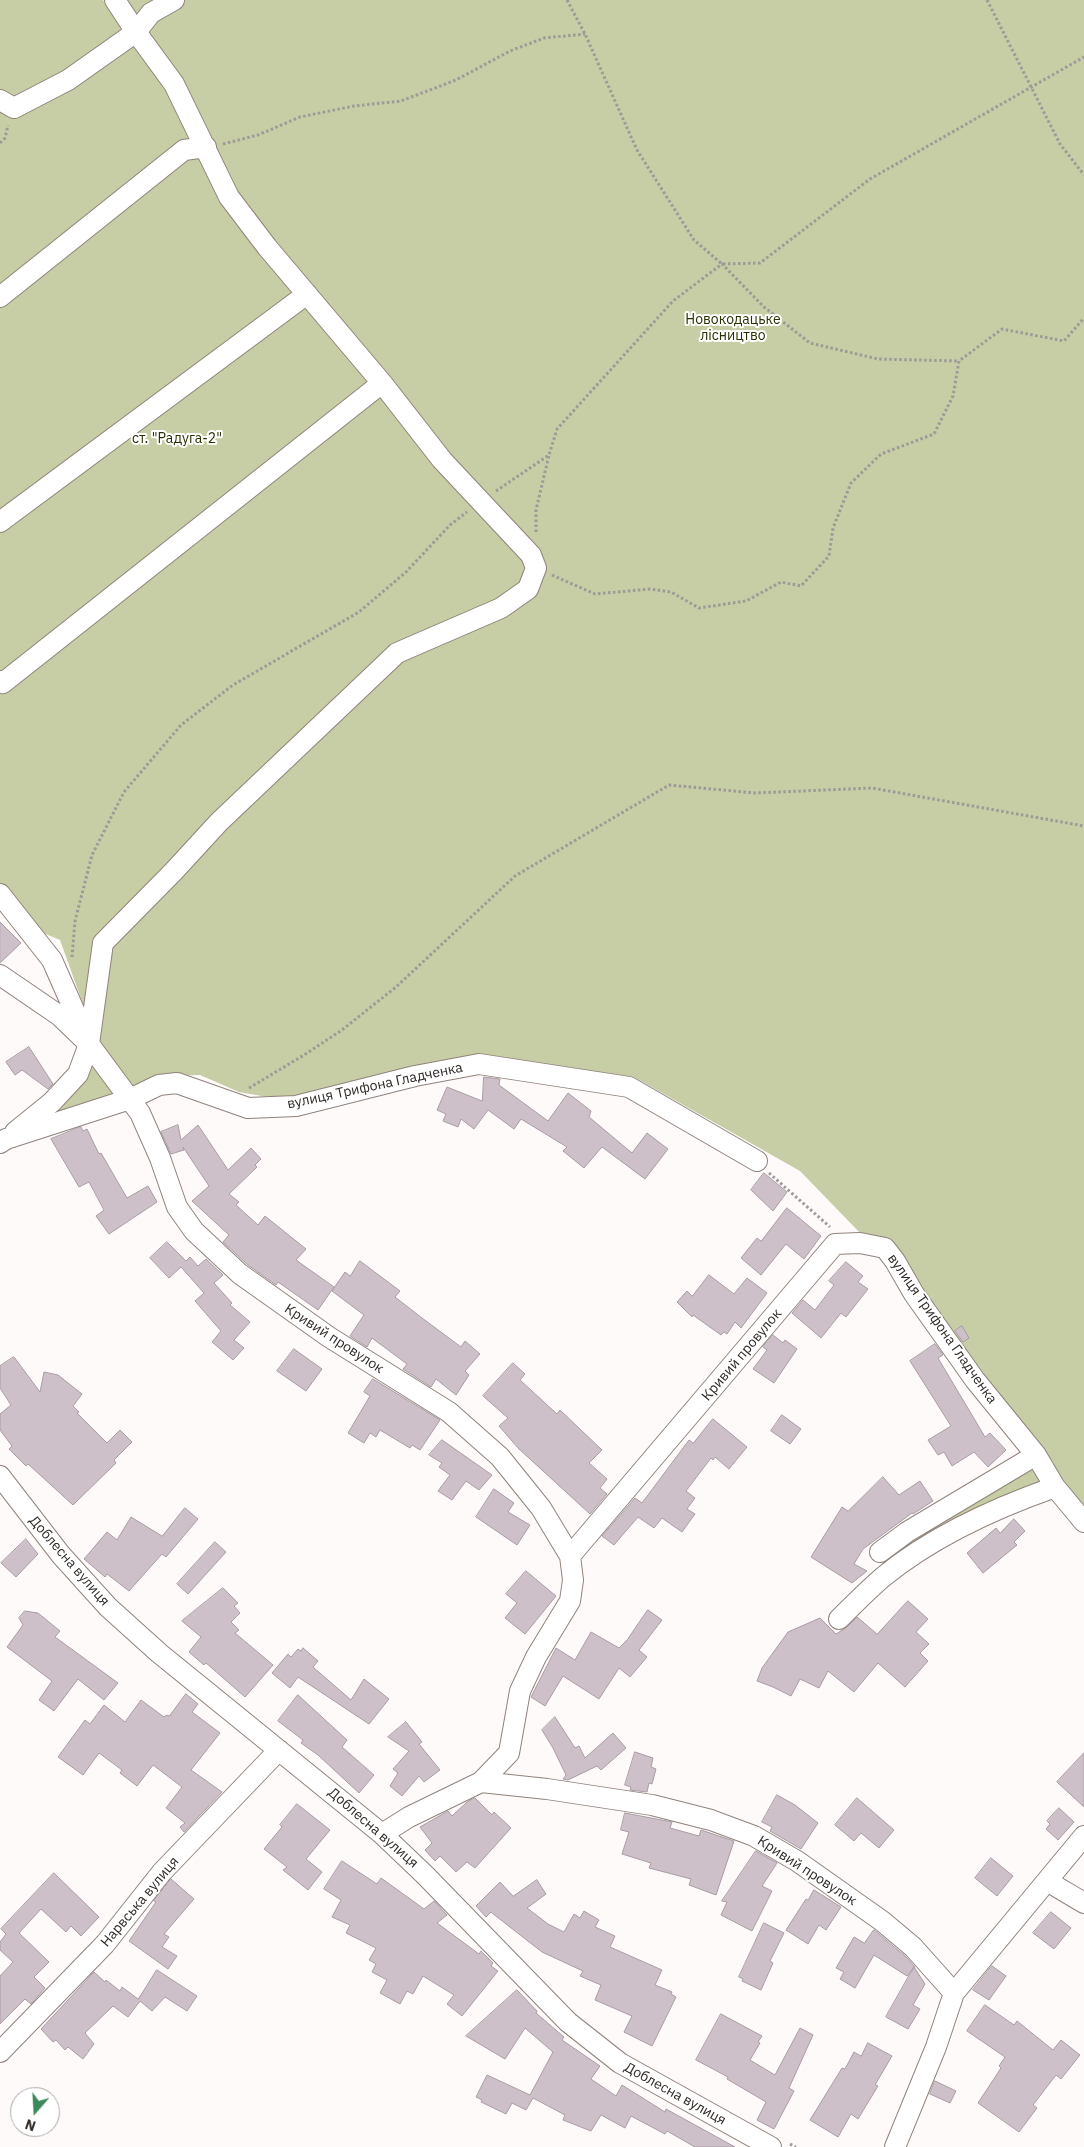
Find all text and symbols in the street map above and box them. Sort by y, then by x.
park label: Новокодацьке лісництво [685,312,781,344]
park label: ст. "Радуга-2" [132,431,222,447]
street label: вулиця Трифона Гладченка [286,1059,464,1113]
street label: вулиця Трифона Гладченка [884,1251,1000,1407]
street label: Кривий провулок [281,1301,387,1377]
street label: Кривий провулок [699,1306,785,1404]
street label: Доблесна вулиця [25,1512,113,1610]
street label: Доблесна вулиця [324,1784,422,1872]
street label: Кривий провулок [754,1833,860,1909]
street label: Нарвська вулиця [97,1854,183,1950]
street label: Доблесна вулиця [621,2059,729,2129]
north arrow [10,2087,60,2137]
text: N [23,2115,38,2135]

